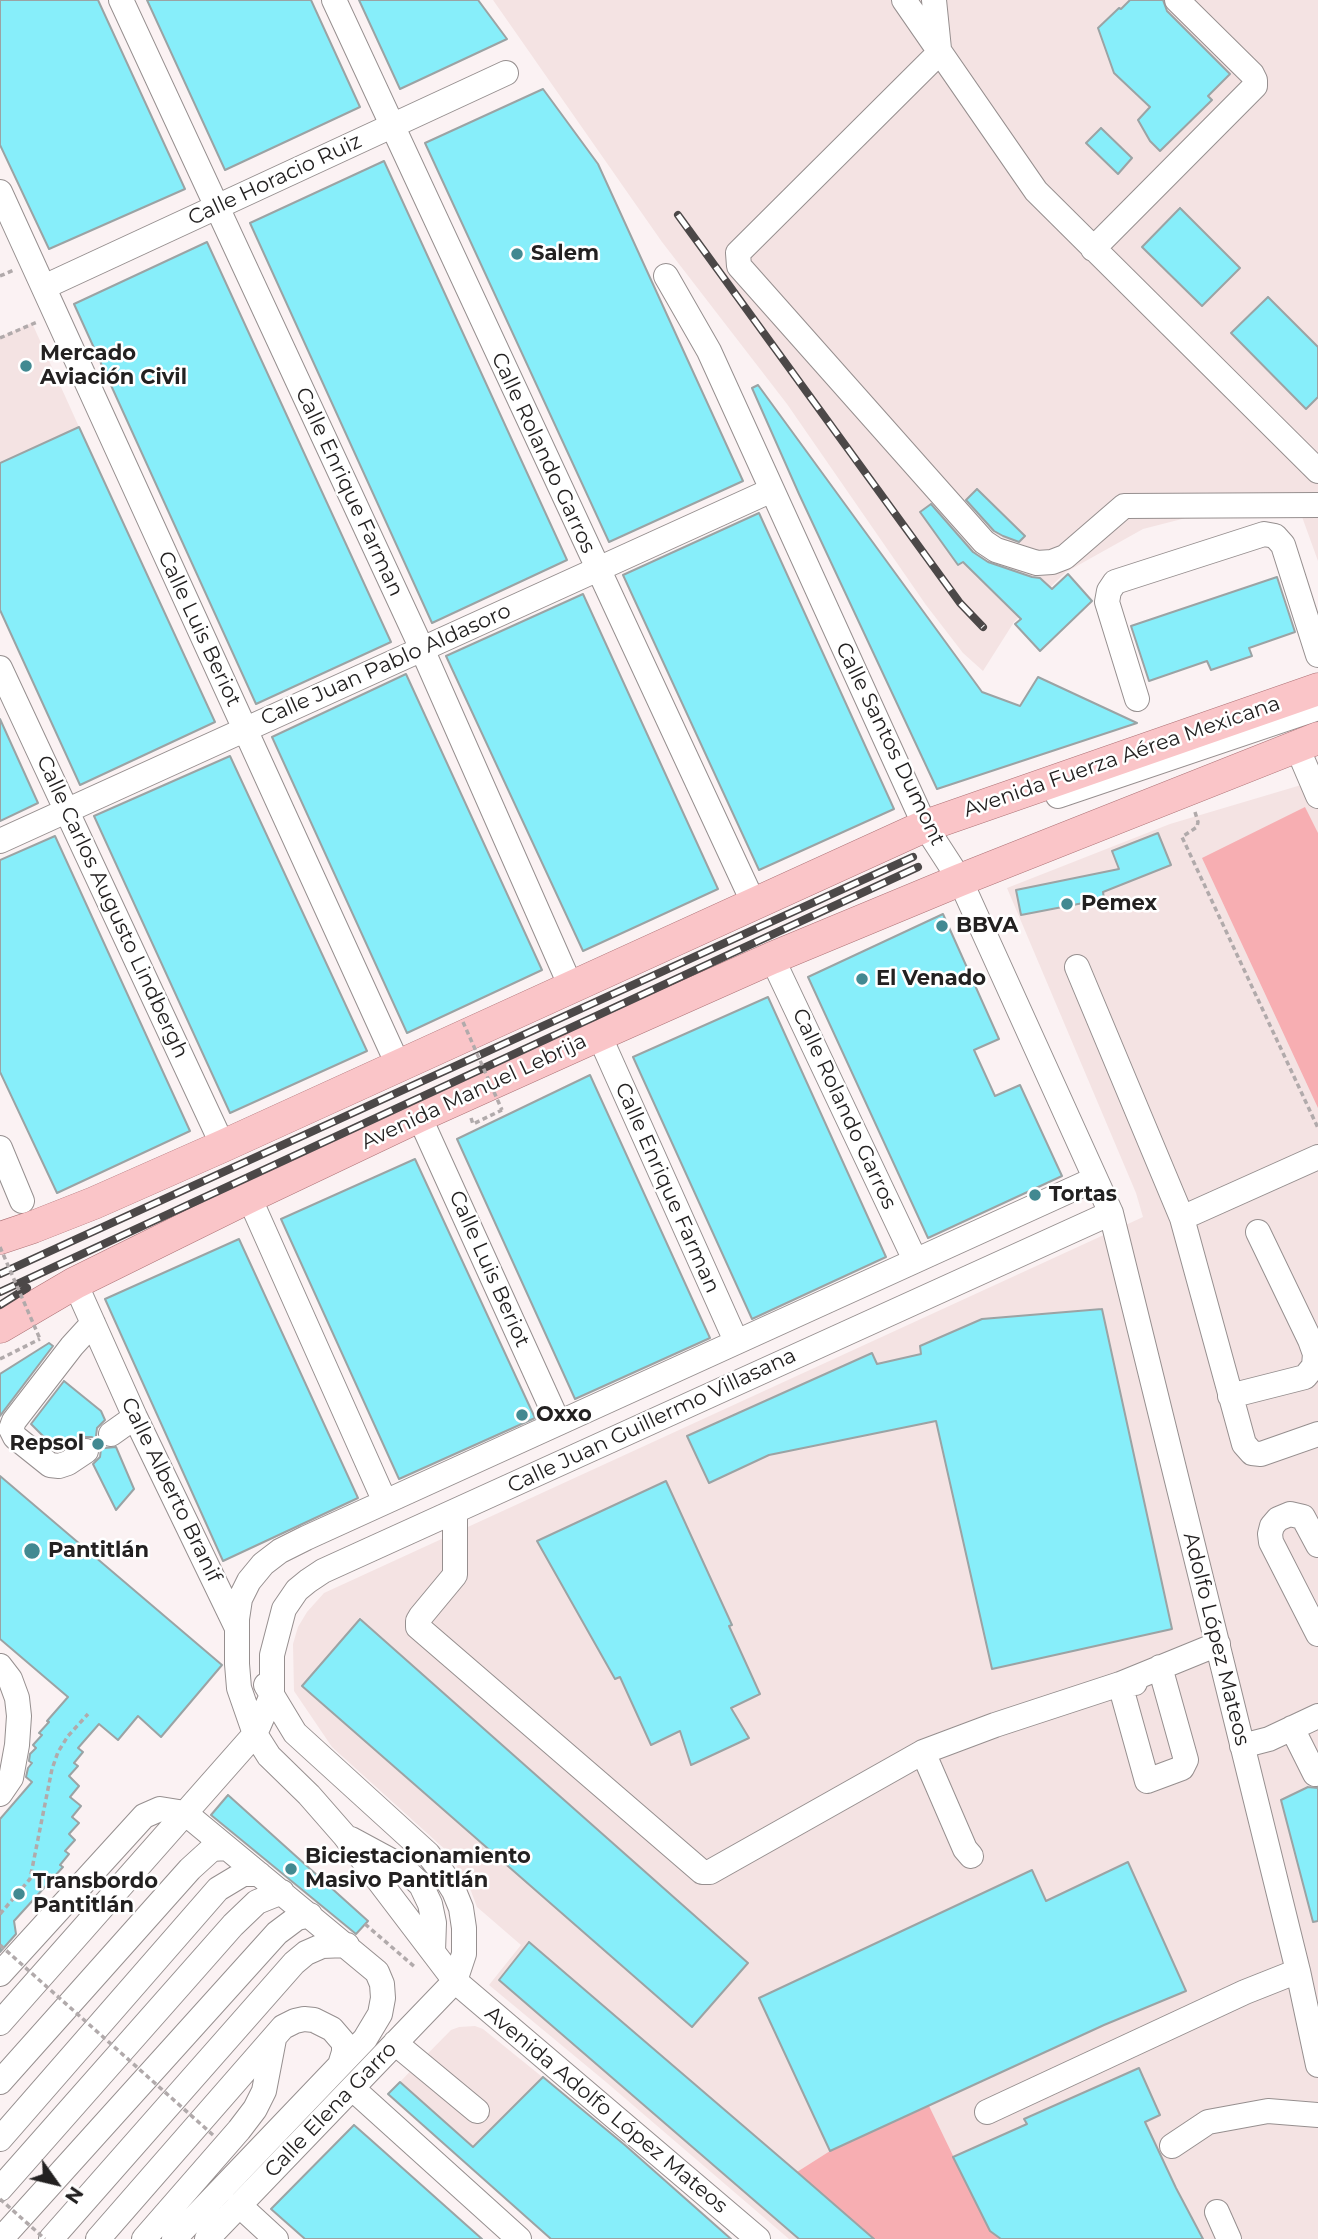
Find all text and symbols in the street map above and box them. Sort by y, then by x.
street label: Calle Horacio Ruiz [184,129,366,231]
place label: Salem [531,241,599,267]
marker: Salem [509,246,525,262]
place label: Mercado Aviación Civil [40,341,187,391]
street label: Calle Rolando Garros [485,349,601,557]
marker: Mercado Aviación Civil [18,358,34,374]
street label: Calle Enrique Farman [289,384,409,600]
street label: Calle Luis Beriot [152,547,246,711]
street label: Calle Juan Pablo Aldasoro [257,598,515,732]
street label: Calle Santos Dumont [830,638,950,850]
street label: Avenida Fuerza Aérea Mexicana [960,691,1284,823]
street label: Calle Carlos Augusto Lindbergh [31,752,193,1062]
place label: Pemex [1081,891,1157,917]
marker: Pemex [1059,896,1075,912]
place label: BBVA [956,913,1018,939]
marker: BBVA [934,918,950,934]
place label: El Venado [876,966,986,992]
marker: El Venado [854,971,870,987]
street label: Calle Rolando Garros [786,1005,902,1213]
street label: Avenida Manuel Lebrija [357,1029,591,1155]
street label: Calle Enrique Farman [609,1079,725,1297]
place label: Tortas [1049,1182,1117,1208]
street label: Calle Luis Beriot [443,1187,535,1351]
marker: Tortas [1027,1187,1043,1203]
street label: Calle Juan Guillermo Villasana [504,1343,800,1499]
street label: Calle Alberto Branif [115,1393,227,1587]
place label: Oxxo [536,1402,592,1428]
marker: Oxxo [514,1407,530,1423]
place label: Repsol [10,1431,84,1457]
marker: Repsol [90,1436,106,1452]
street label: Adolfo López Mateos [1177,1530,1255,1748]
place label: Pantitlán [48,1538,149,1564]
marker: Pantitlán [22,1541,42,1561]
place label: Biciestacionamiento Masivo Pantitlán [305,1844,531,1894]
marker: Biciestacionamiento Masivo Pantitlán [283,1861,299,1877]
place label: Transbordo Pantitlán [33,1869,158,1919]
marker: Transbordo Pantitlán [11,1886,27,1902]
street label: Avenida Adolfo López Mateos [480,2001,732,2219]
street label: Calle Elena Garro [260,2037,402,2183]
north arrow [21,2148,91,2218]
text: N [60,2182,88,2208]

